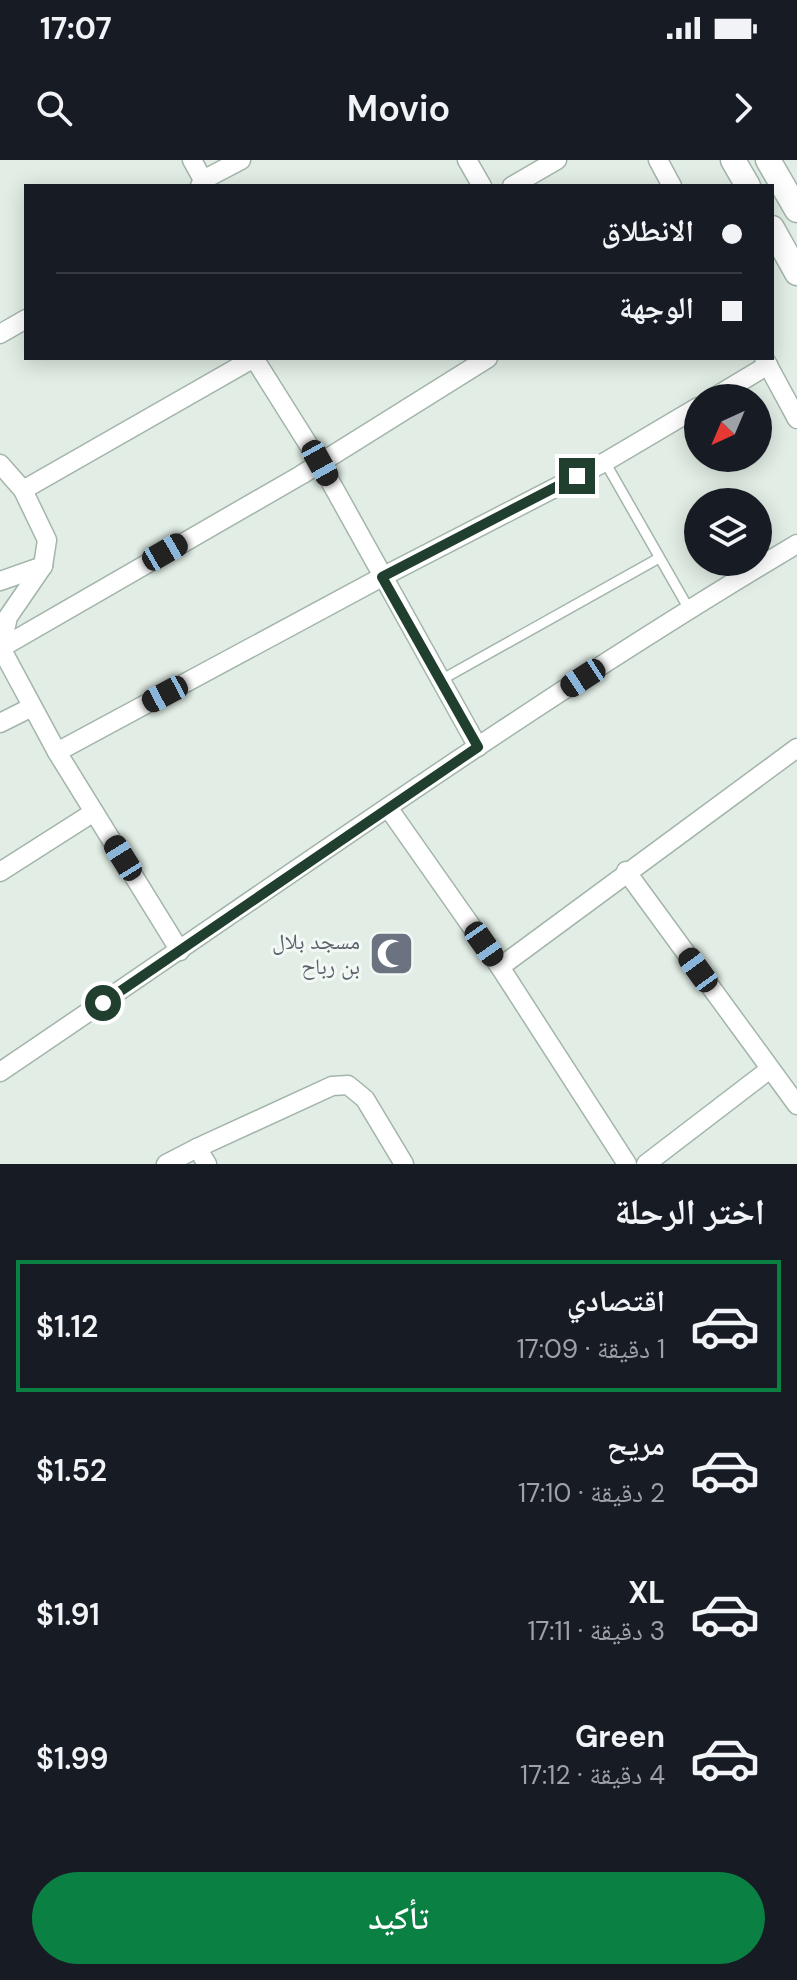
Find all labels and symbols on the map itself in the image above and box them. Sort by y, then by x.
north arrow [684,384,772,472]
car [298,436,342,490]
route end [559,458,595,494]
car [138,530,192,574]
car [556,655,610,701]
car [138,672,192,716]
car [100,831,146,885]
car [460,917,508,971]
place label: مسجد بلال بن رباح [272,927,360,981]
mosque icon: مسجد بلال بن رباح [367,930,415,978]
car [674,944,722,996]
route start [85,985,121,1021]

